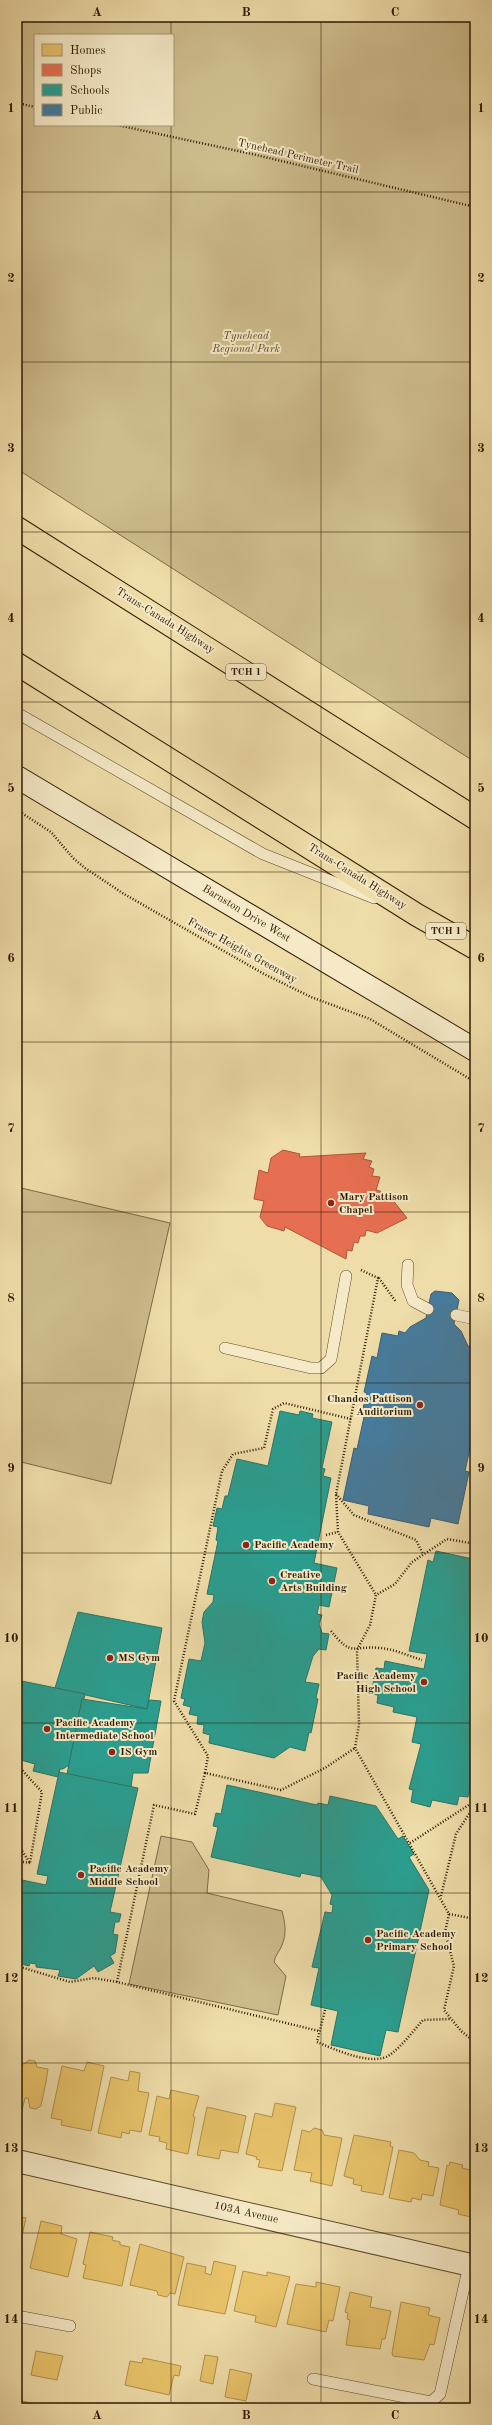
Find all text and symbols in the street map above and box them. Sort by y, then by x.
text: A [92,6,102,19]
text: B [241,6,251,19]
text: C [391,6,399,19]
legend [34,34,174,126]
text: Homes [70,45,106,57]
text: Shops [70,65,101,77]
text: Schools [70,85,110,97]
text: 1 [7,102,15,115]
text: 1 [477,102,485,115]
text: Public [70,105,102,117]
street label: Tynehead Perimeter Trail [237,138,359,176]
text: 2 [7,272,15,285]
text: 2 [477,272,485,285]
park label: Tynehead Regional Park [211,331,280,355]
text: 3 [7,442,15,455]
text: 3 [477,442,485,455]
street label: Trans-Canada Highway [114,586,216,656]
text: 4 [7,612,15,625]
text: 4 [477,612,485,625]
road number: TCH 1 [226,664,266,680]
text: 5 [7,782,15,795]
text: 5 [477,782,485,795]
street label: Trans-Canada Highway [306,842,408,912]
street label: Barnston Drive West [200,883,292,945]
street label: Fraser Heights Greenway [186,916,299,986]
road number: TCH 1 [426,923,466,939]
text: 6 [7,952,15,965]
text: 6 [477,952,485,965]
text: 7 [7,1122,15,1135]
text: 7 [477,1122,485,1135]
place label: Mary Pattison Chapel [339,1192,408,1216]
marker: Mary Pattison Chapel [326,1198,336,1208]
text: 8 [7,1292,15,1305]
text: 8 [477,1292,485,1305]
place label: Chandos Pattison Auditorium [327,1394,412,1418]
marker: Chandos Pattison Auditorium [415,1400,425,1410]
text: 9 [7,1462,15,1475]
text: 9 [477,1462,485,1475]
marker: Pacific Academy [241,1540,251,1550]
place label: Pacific Academy [254,1540,334,1551]
place label: Creative Arts Building [280,1570,347,1594]
marker: Creative Arts Building [267,1576,277,1586]
text: 10 [3,1632,19,1645]
text: 10 [473,1632,489,1645]
marker: MS Gym [105,1653,115,1663]
place label: MS Gym [118,1653,160,1664]
place label: Pacific Academy High School [336,1671,417,1695]
marker: Pacific Academy High School [419,1677,429,1687]
place label: Pacific Academy Intermediate School [55,1718,154,1742]
marker: Pacific Academy Intermediate School [42,1724,52,1734]
marker: IS Gym [107,1747,117,1757]
place label: IS Gym [120,1747,157,1758]
text: 11 [3,1802,19,1815]
text: 11 [473,1802,489,1815]
place label: Pacific Academy Middle School [89,1864,169,1888]
marker: Pacific Academy Middle School [76,1870,86,1880]
place label: Pacific Academy Primary School [376,1929,456,1953]
marker: Pacific Academy Primary School [363,1935,373,1945]
text: 12 [3,1972,19,1985]
text: 12 [473,1972,489,1985]
text: 13 [3,2142,19,2155]
text: 13 [473,2142,489,2155]
street label: 103A Avenue [213,2200,279,2226]
text: 14 [3,2313,19,2326]
text: 14 [473,2313,489,2326]
text: A [92,2409,102,2422]
text: B [241,2409,251,2422]
text: C [391,2409,399,2422]

